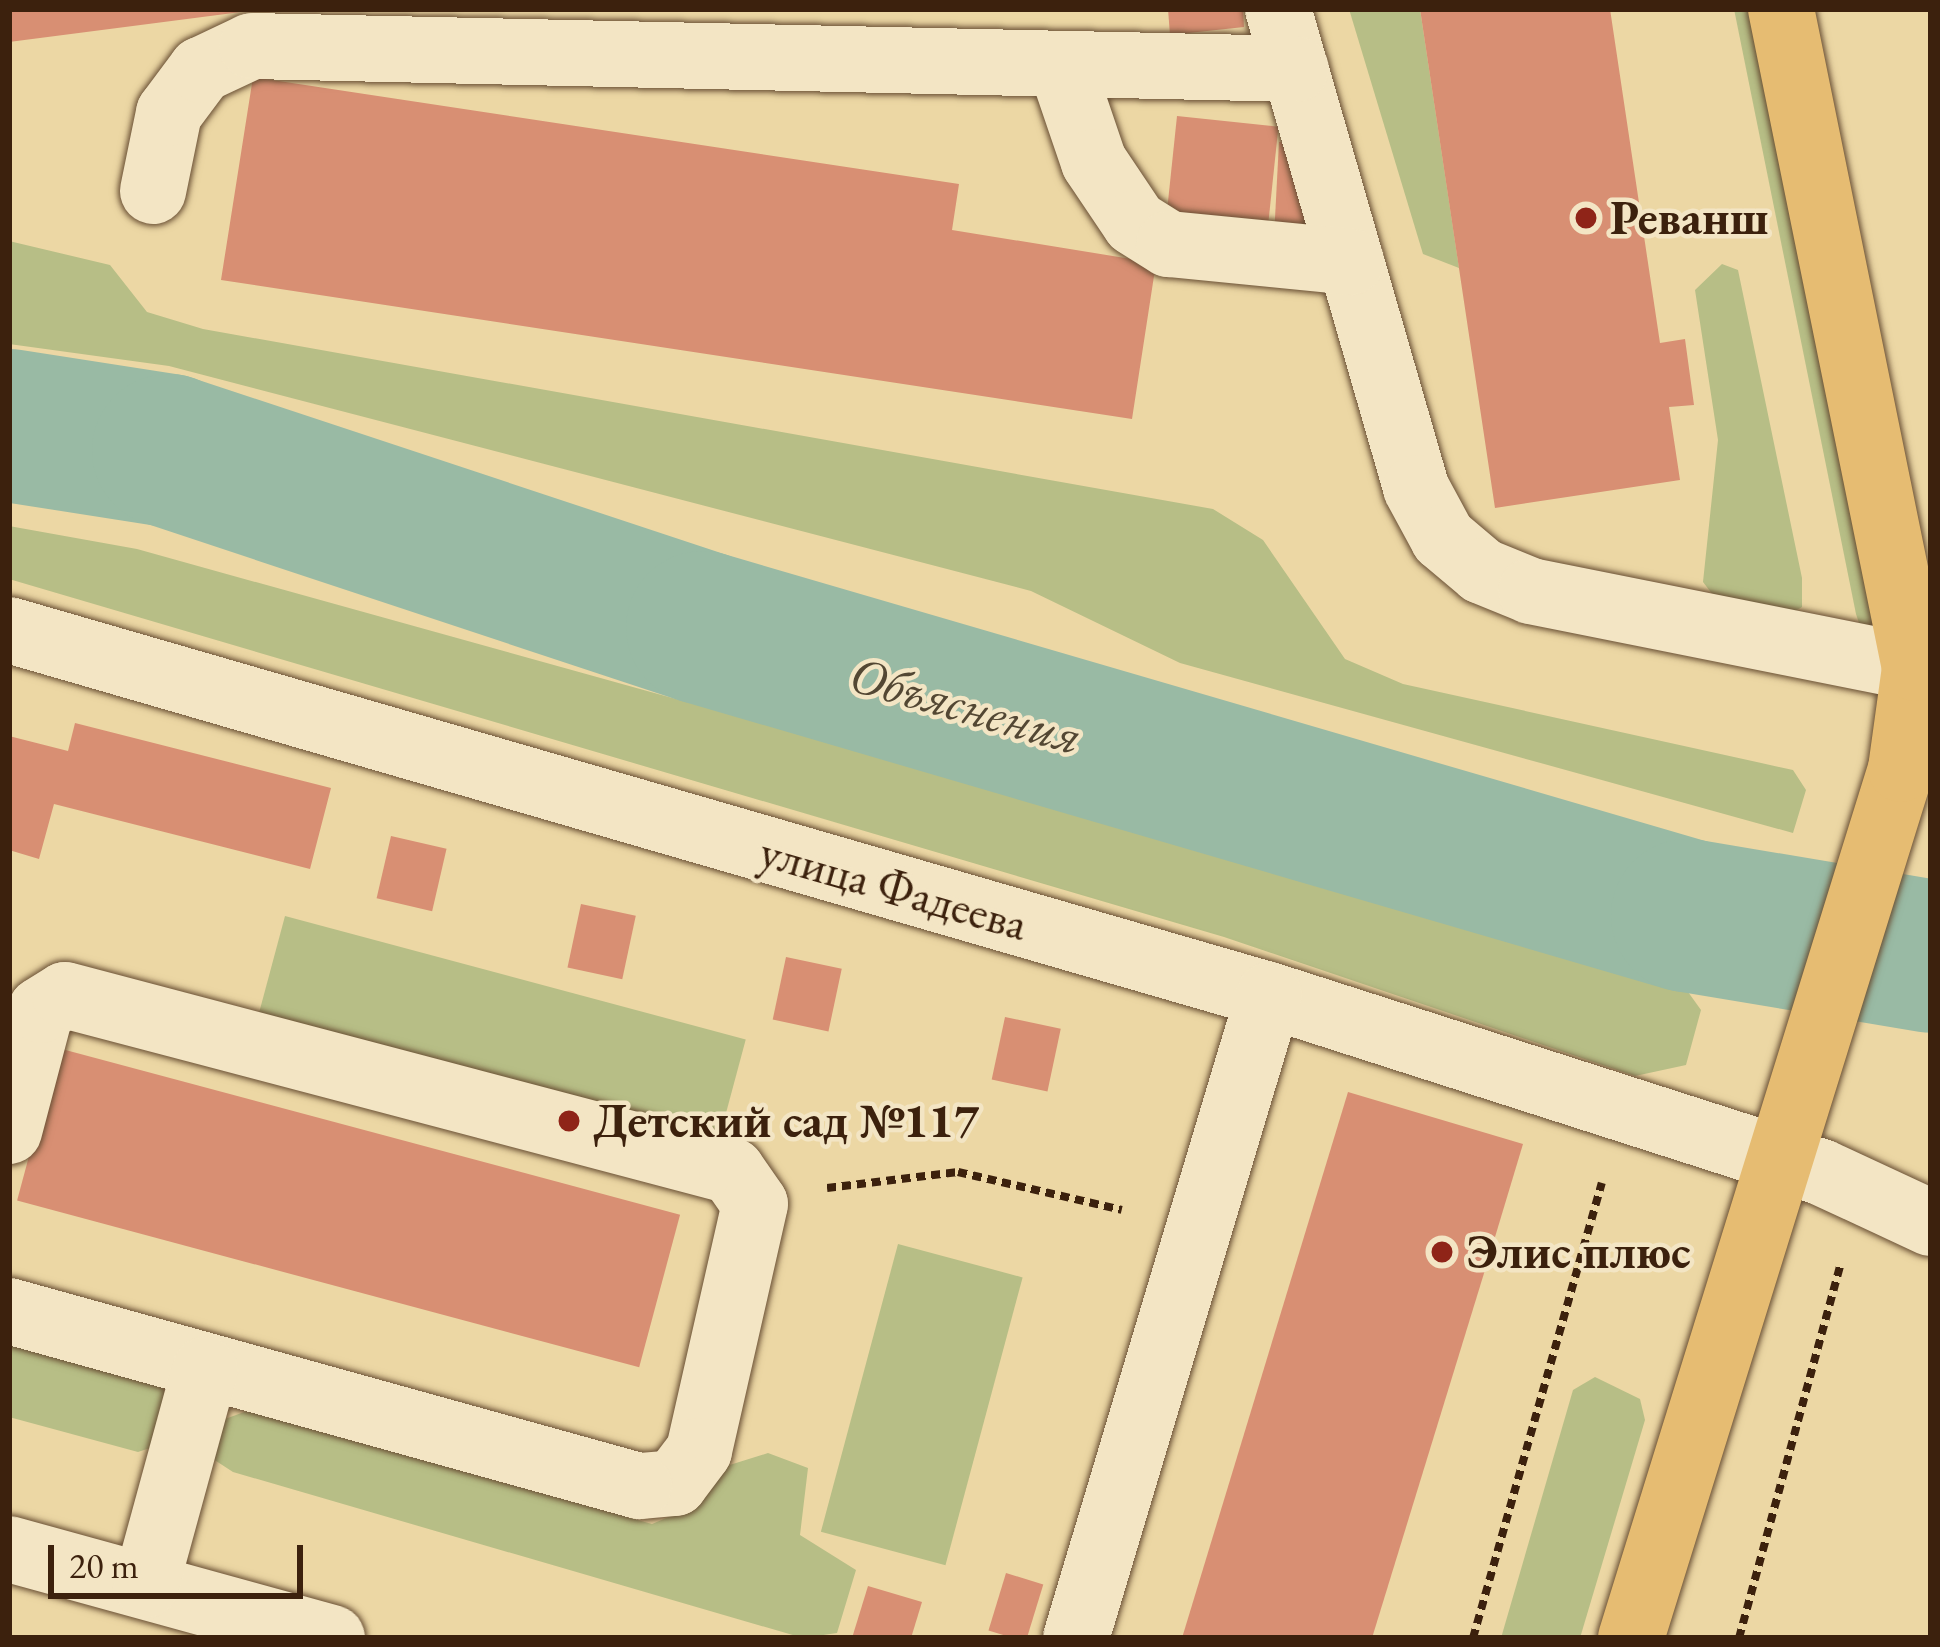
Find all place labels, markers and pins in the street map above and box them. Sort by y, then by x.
place label: Реванш [1610,189,1769,247]
marker: Реванш [1573,205,1599,231]
place label: Детский сад №117 [593,1092,979,1150]
marker: Детский сад №117 [556,1108,582,1134]
place label: Элис плюс [1466,1223,1691,1281]
marker: Элис плюс [1429,1239,1455,1265]

